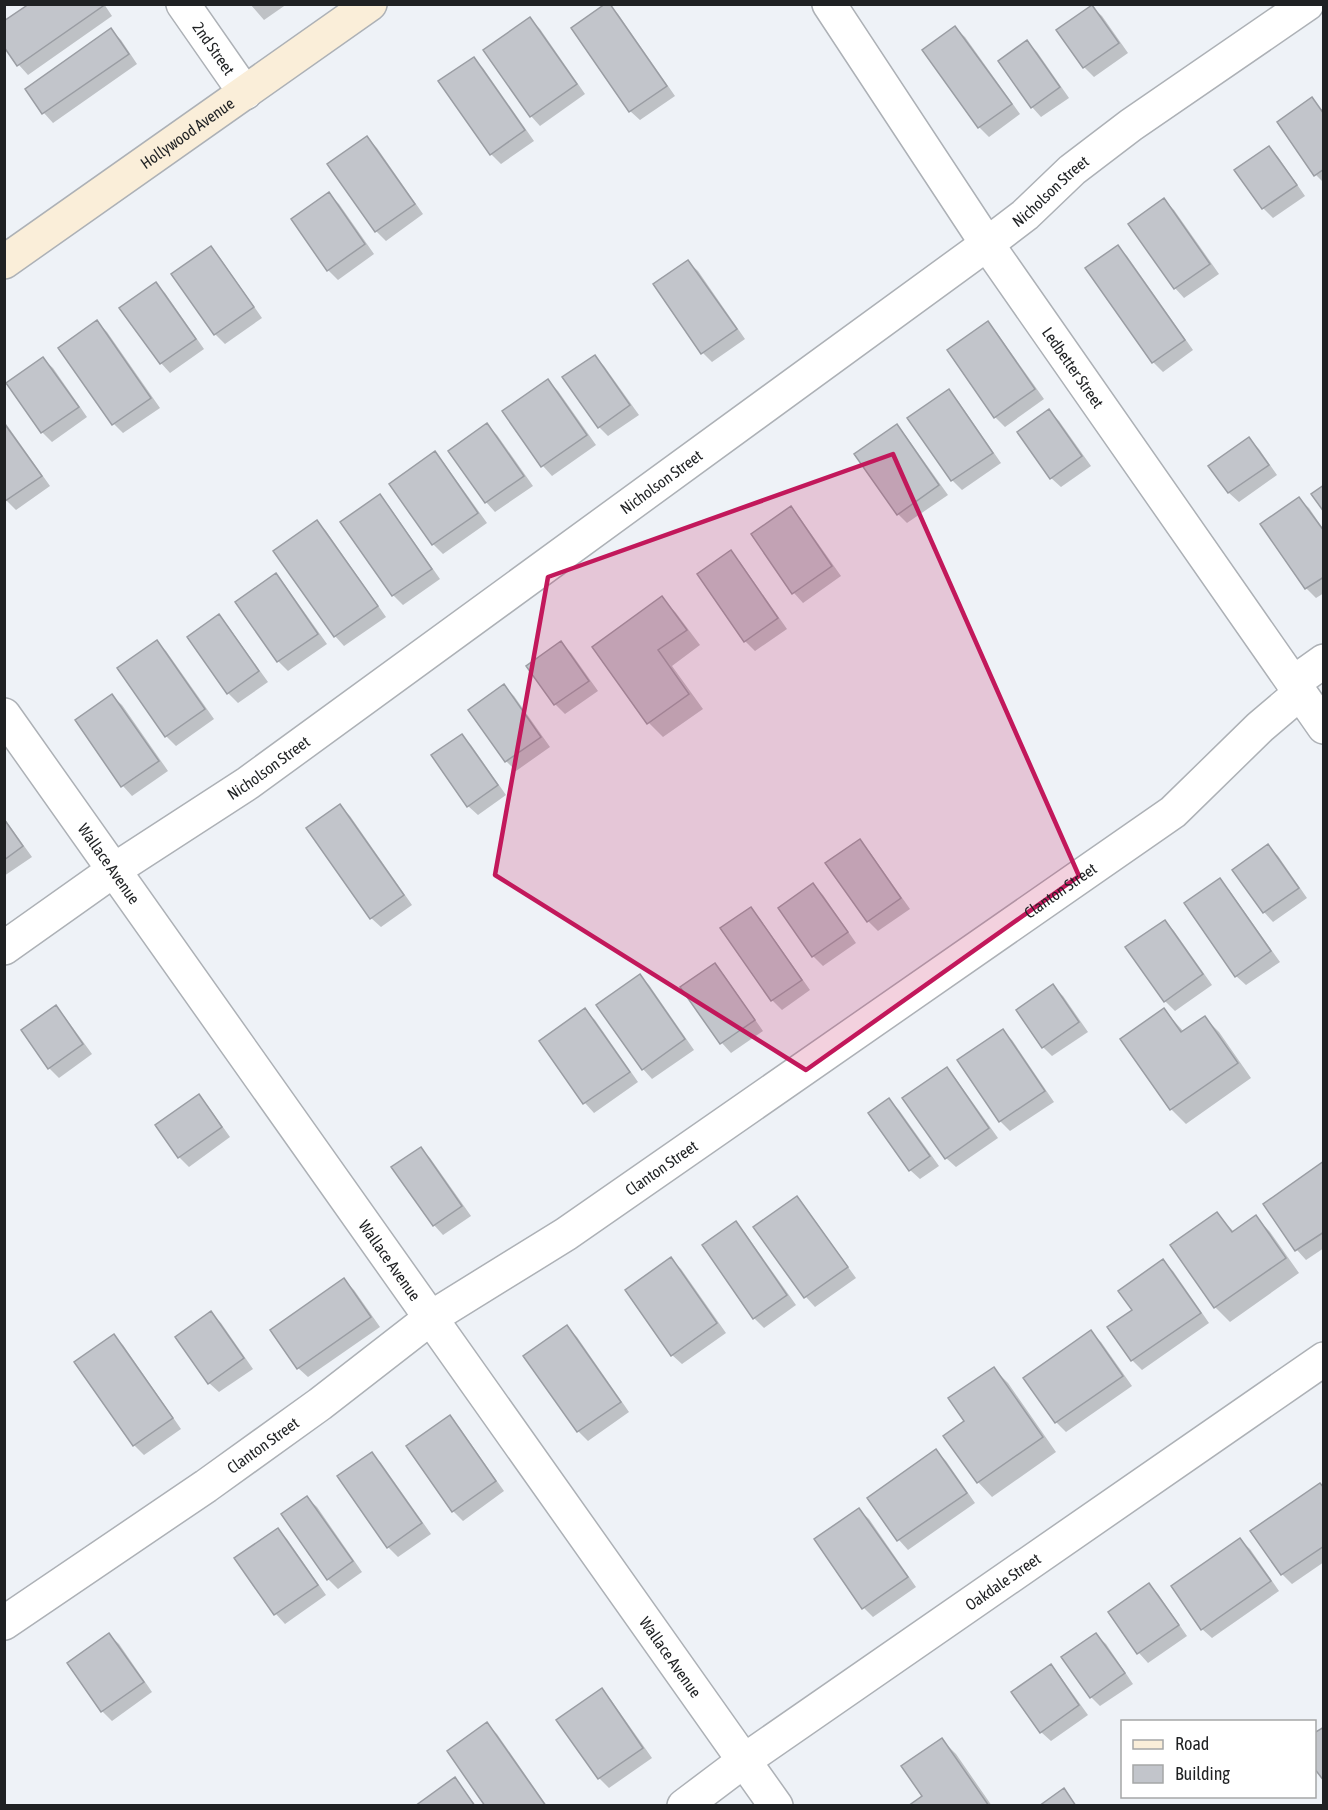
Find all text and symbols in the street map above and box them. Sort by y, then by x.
street label: 2nd Street [189,18,239,78]
street label: Hollywood Avenue [137,94,237,172]
street label: Nicholson Street [1009,152,1092,230]
street label: Ledbetter Street [1039,324,1108,412]
street label: Nicholson Street [617,446,706,517]
street label: Nicholson Street [224,732,313,803]
street label: Wallace Avenue [75,820,144,907]
street label: Clanton Street [1021,859,1100,922]
street label: Clanton Street [622,1136,701,1199]
street label: Wallace Avenue [355,1217,424,1304]
street label: Clanton Street [224,1413,302,1477]
street label: Oakdale Street [962,1549,1044,1614]
street label: Wallace Avenue [636,1613,705,1701]
legend [1121,1720,1316,1798]
text: Road [1175,1733,1209,1754]
text: Building [1175,1763,1230,1784]

